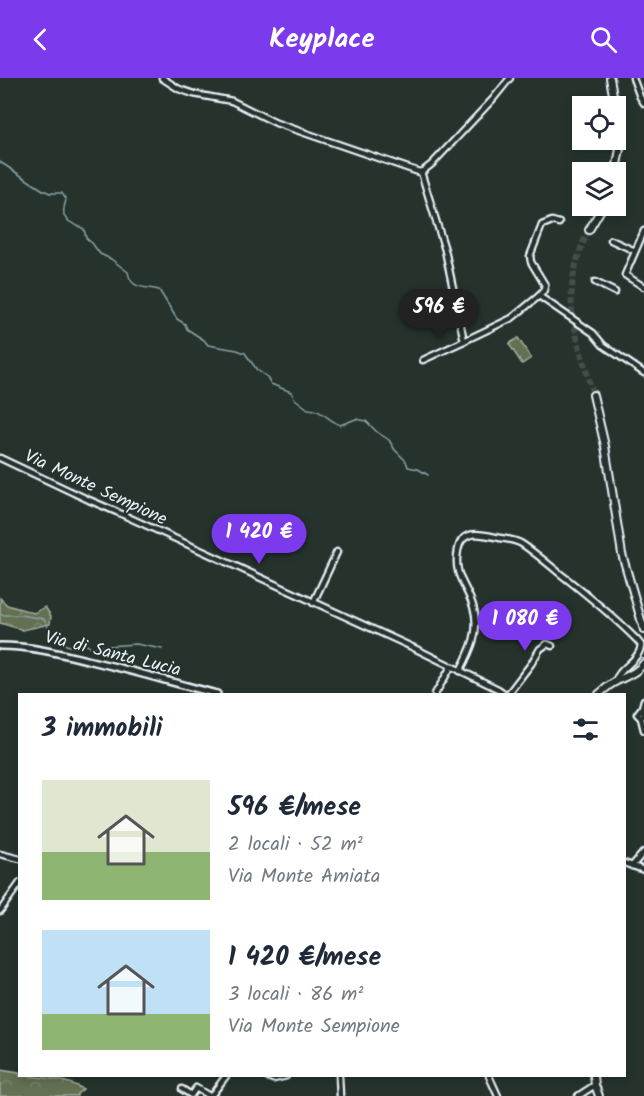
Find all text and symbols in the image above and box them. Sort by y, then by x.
text: Keyplace [269,18,375,61]
icon: back [24,23,57,56]
icon: search [587,23,620,56]
map controls [572,96,626,216]
button: locate [572,96,626,150]
button: layers [572,162,626,216]
pin: 596 € [397,289,481,340]
text: 596 € [413,292,465,324]
street label: Via Monte Sempione [19,443,171,534]
pin: 1 420 € [204,514,314,565]
text: 1 420 € [226,517,292,549]
pin: 1 080 € [470,601,580,652]
text: 1 080 € [492,604,558,636]
street label: Via di Santa Lucia [41,624,184,685]
text: 3 immobili [42,708,163,750]
icon: filters [569,713,602,746]
text: 596 €/mese [228,787,361,829]
icon: home [90,804,162,876]
text: 2 locali · 52 m² [228,829,363,861]
text: Via Monte Amiata [228,861,380,893]
text: 1 420 €/mese [228,937,381,979]
icon: home [90,954,162,1026]
text: 3 locali · 86 m² [228,979,363,1011]
text: Via Monte Sempione [228,1011,400,1043]

